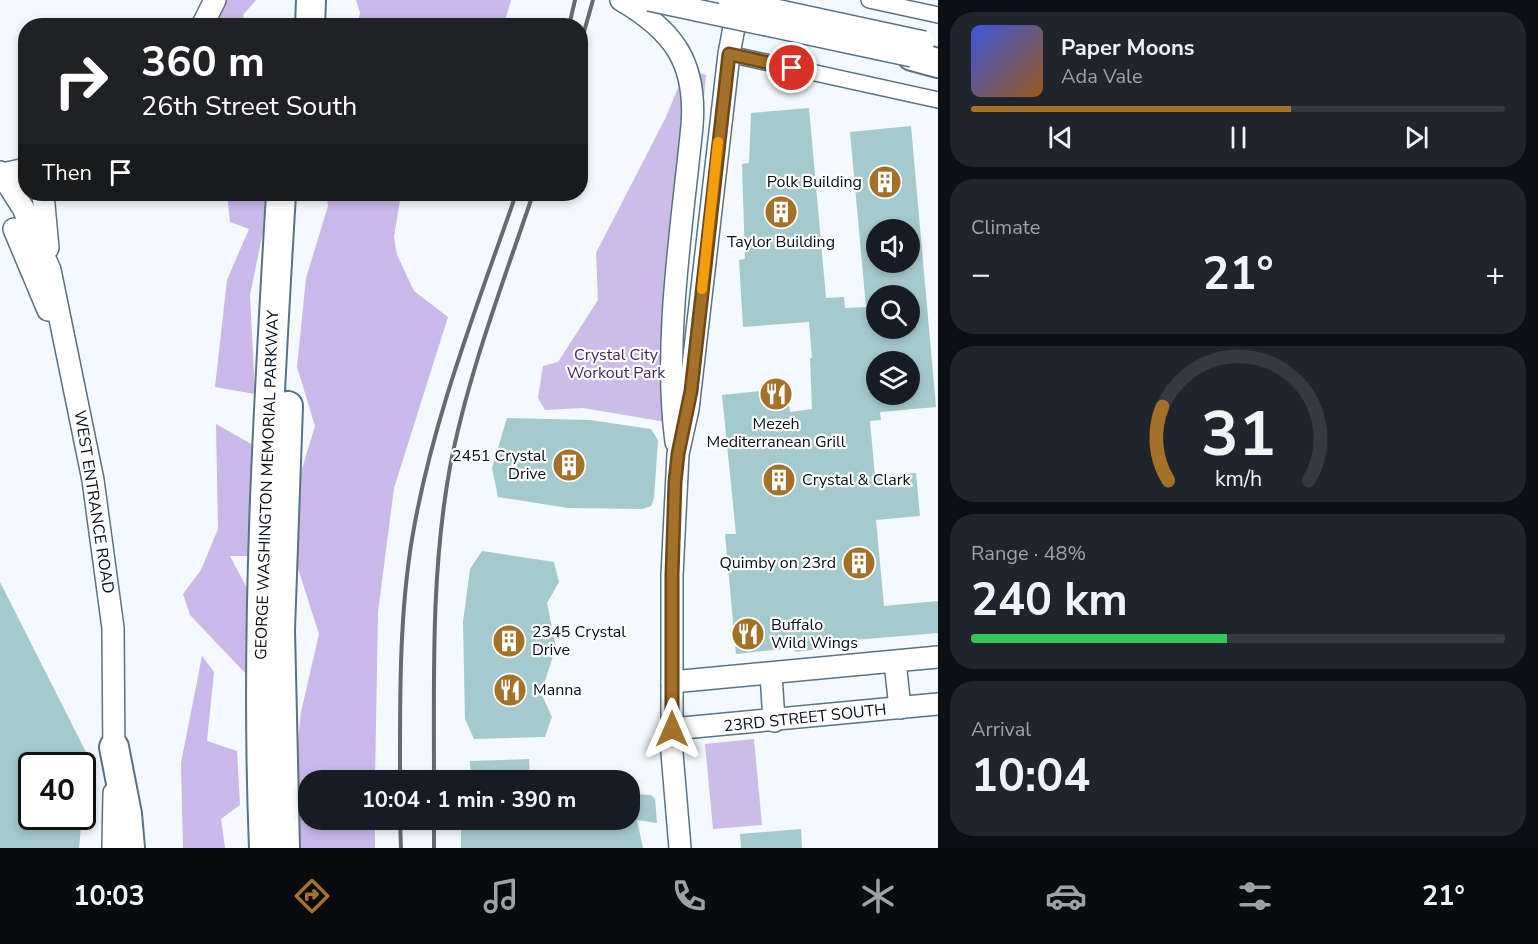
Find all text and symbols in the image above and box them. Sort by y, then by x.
text: Paper Moons [1061,33,1195,63]
text: 360 m [141,34,265,91]
icon: right [42,42,120,120]
pin [766,42,817,93]
icon: arrive [775,51,808,84]
text: Ada Vale [1061,63,1143,90]
text: 26th Street South [141,88,357,125]
icon: previous [1044,121,1077,154]
icon: pause [1222,121,1255,154]
icon: next [1400,121,1433,154]
icon: arrive [104,156,137,189]
text: Then [42,158,92,188]
building icon: Polk Building [867,164,903,200]
place label: Polk Building [767,171,862,193]
building icon: Taylor Building [763,194,799,230]
text: Climate [971,214,1040,241]
map controls [866,219,920,405]
button: sound [866,219,920,273]
place label: Taylor Building [727,231,835,253]
text: 21° [1202,244,1274,305]
text: − [971,252,991,297]
text: + [1485,252,1505,297]
button: search [866,285,920,339]
street label: GEORGE WASHINGTON MEMORIAL PARKWAY [250,309,284,660]
park label: Crystal City Workout Park [567,344,666,384]
button: layers [866,351,920,405]
restaurant icon: Mezeh Mediterranean Grill [758,376,794,412]
text: 31 [1201,392,1275,477]
street label: WEST ENTRANCE ROAD [69,409,119,595]
place label: Mezeh Mediterranean Grill [707,413,846,453]
place label: 2451 Crystal Drive [452,445,546,485]
building icon: 2451 Crystal Drive [551,447,587,483]
building icon: Crystal & Clark [761,462,797,498]
text: km/h [1214,464,1262,494]
place label: Crystal & Clark [802,469,911,491]
text: Range · 48% [971,540,1086,567]
building icon: Quimby on 23rd [841,545,877,581]
place label: Quimby on 23rd [720,552,836,574]
text: 240 km [971,570,1128,631]
place label: Buffalo Wild Wings [771,614,858,654]
restaurant icon: Buffalo Wild Wings [730,616,766,652]
place label: 2345 Crystal Drive [532,621,626,661]
building icon: 2345 Crystal Drive [491,623,527,659]
restaurant icon: Manna [492,672,528,708]
place label: Manna [533,679,582,701]
position arrow [640,697,704,761]
street label: 23RD STREET SOUTH [723,699,887,737]
text: Arrival [971,716,1031,743]
text: 10:04 [971,746,1090,807]
speed limit sign: 40 [18,752,96,830]
text: 10:04 · 1 min · 390 m [362,785,576,815]
icon: directions [291,875,333,917]
icon: music [480,875,522,917]
icon: phone [668,875,710,917]
icon: climate [857,875,899,917]
icon: car [1045,875,1087,917]
icon: filters [1234,875,1276,917]
text: 10:03 [73,878,145,915]
text: 21° [1422,878,1465,915]

